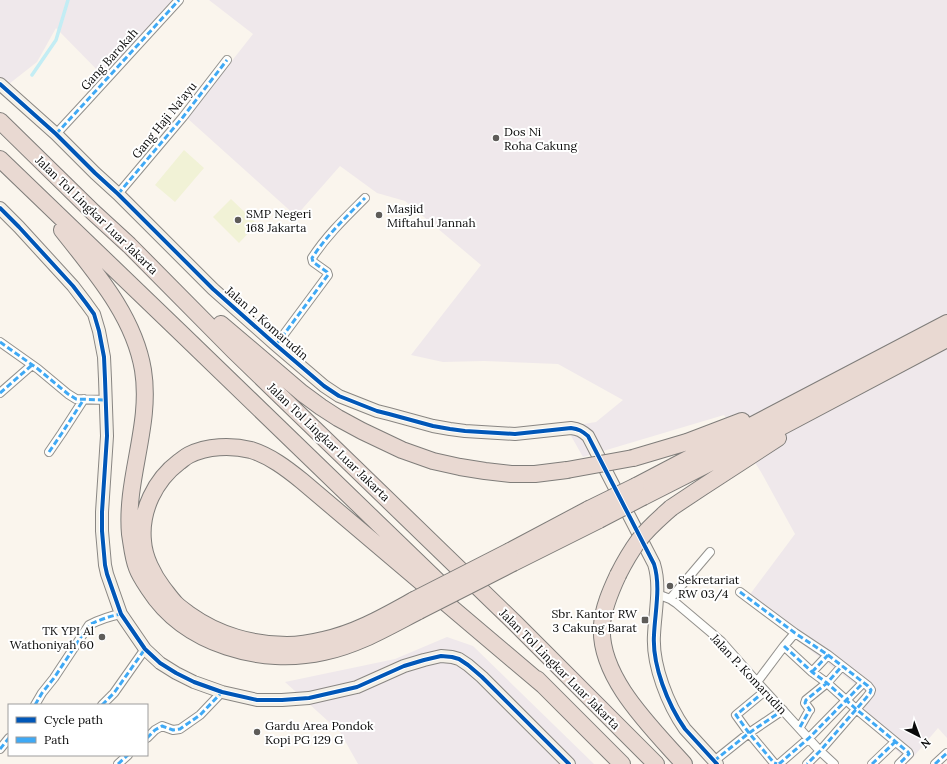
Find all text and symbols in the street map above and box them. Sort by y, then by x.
street label: Gang Barokah [77,25,141,93]
street label: Gang Haji Na'ayu [128,79,200,161]
place label: Dos Ni Roha Cakung [504,124,577,153]
marker: Dos Ni Roha Cakung [491,133,501,143]
street label: Jalan Tol Lingkar Luar Jakarta [32,152,161,277]
place label: Masjid Miftahul Jannah [387,201,476,230]
place label: SMP Negeri 168 Jakarta [246,206,311,235]
marker: Masjid Miftahul Jannah [374,210,384,220]
marker: SMP Negeri 168 Jakarta [233,215,243,225]
street label: Jalan P. Komarudin [222,282,312,363]
street label: Jalan Tol Lingkar Luar Jakarta [264,379,393,504]
place label: Sekretariat RW 03/4 [678,572,740,602]
marker: Sekretariat RW 03/4 [665,581,675,591]
street label: Jalan Tol Lingkar Luar Jakarta [496,605,623,732]
place label: Sbr. Kantor RW 3 Cakung Barat [551,606,638,635]
marker: Sbr. Kantor RW 3 Cakung Barat [640,615,650,625]
place label: TK YPI Al Wathoniyah 60 [10,623,94,652]
street label: Jalan P. Komarudin [707,630,790,717]
marker: TK YPI Al Wathoniyah 60 [97,632,107,642]
legend [8,704,148,756]
text: Cycle path [44,712,103,727]
north arrow [899,716,939,756]
place label: Gardu Area Pondok Kopi PG 129 G [265,718,374,747]
marker: Gardu Area Pondok Kopi PG 129 G [252,727,262,737]
text: Path [44,732,69,747]
text: N [917,735,934,752]

